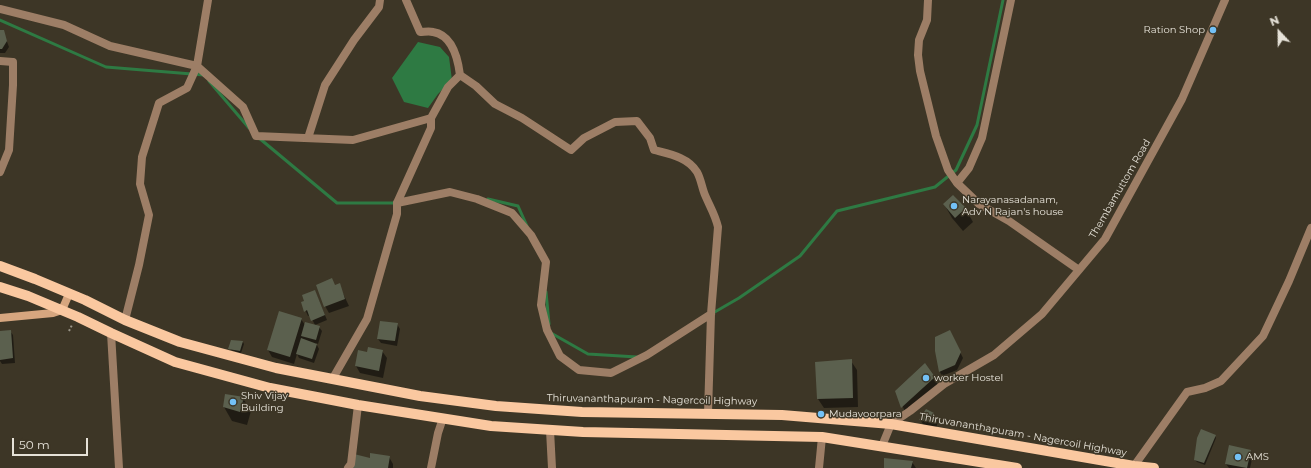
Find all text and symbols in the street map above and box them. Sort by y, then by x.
north arrow [1259,12,1299,52]
text: N [1268,13,1281,29]
place label: Ration Shop [1144,24,1205,36]
marker: Ration Shop [1208,25,1218,35]
street label: Thembamuttom Road [1087,137,1153,241]
place label: Narayanasadanam, Adv N Rajan's house [962,194,1063,218]
marker: Narayanasadanam, Adv N Rajan's house [949,201,959,211]
place label: worker Hostel [934,372,1003,384]
marker: worker Hostel [921,373,931,383]
place label: Shiv Vijay Building [241,390,288,414]
street label: Thiruvananthapuram - Nagercoil Highway [547,392,757,408]
marker: Shiv Vijay Building [228,397,238,407]
place label: Mudavoorpara [829,408,902,420]
marker: Mudavoorpara [816,409,826,419]
street label: Thiruvananthapuram - Nagercoil Highway [918,411,1128,459]
scale bar [14,430,90,456]
text: 50 m [19,437,50,452]
place label: AMS [1246,451,1269,463]
marker: AMS [1233,452,1243,462]

